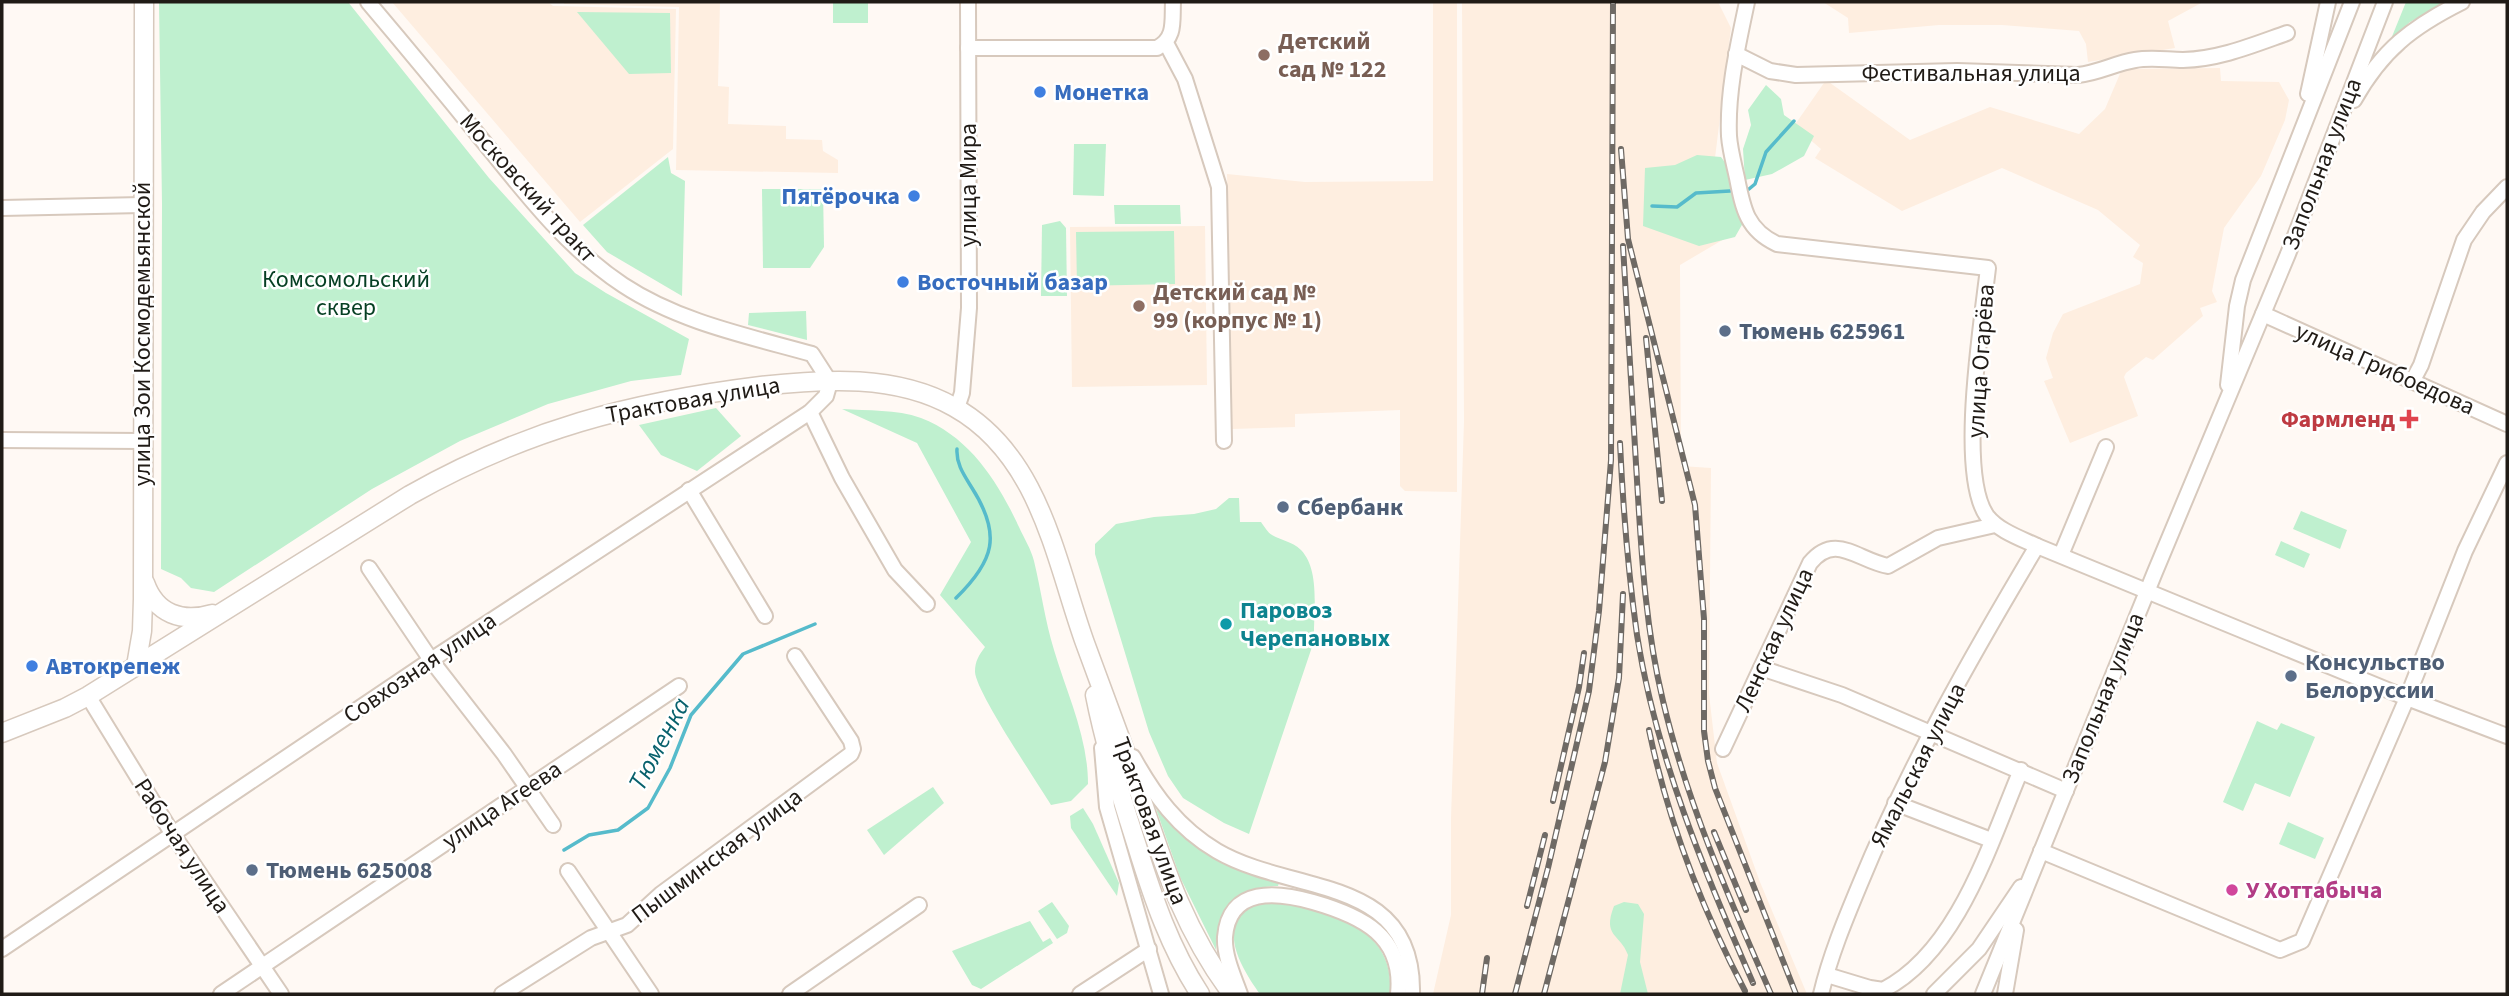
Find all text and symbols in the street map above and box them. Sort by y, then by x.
place label: Детский сад № 122 [1278,24,1386,87]
marker: Детский сад № 122 [1256,47,1272,63]
street label: Фестивальная улица [1861,56,2081,91]
street label: Запольная улица [2273,73,2371,255]
place label: Монетка [1054,75,1149,110]
marker: Монетка [1032,84,1048,100]
street label: Московский тракт [451,105,605,271]
street label: улица Мира [951,123,986,247]
place label: Пятёрочка [781,179,900,214]
street label: улица Зои Космодемьянской [125,182,160,486]
marker: Пятёрочка [906,188,922,204]
park label: Комсомольский сквер [262,262,430,325]
place label: Восточный базар [917,265,1108,300]
marker: Восточный базар [895,274,911,290]
place label: Детский сад № 99 (корпус № 1) [1153,275,1322,338]
street label: улица Огарёва [1958,283,2004,439]
marker: Детский сад № 99 (корпус № 1) [1131,298,1147,314]
place label: Тюмень 625961 [1739,314,1905,349]
street label: улица Грибоедова [2290,314,2480,424]
marker: Тюмень 625961 [1717,323,1733,339]
street label: Трактовая улица [603,367,783,433]
place label: Фармленд [2281,402,2395,437]
marker: Фармленд [2401,411,2417,427]
place label: Сбербанк [1297,490,1404,525]
marker: Сбербанк [1275,499,1291,515]
street label: Ленская улица [1725,562,1823,718]
place label: Паровоз Черепановых [1240,593,1390,656]
street label: Совхозная улица [336,604,504,732]
street label: Запольная улица [2053,607,2153,789]
marker: Паровоз Черепановых [1218,616,1234,632]
place label: Консульство Белоруссии [2305,645,2445,708]
place label: Автокрепеж [45,649,181,684]
marker: Автокрепеж [24,658,40,674]
marker: Консульство Белоруссии [2283,668,2299,684]
street label: Ямальская улица [1861,677,1975,853]
water label: Тюменка [619,691,699,797]
street label: Трактовая улица [1103,732,1197,910]
street label: улица Агеева [435,752,569,858]
street label: Рабочая улица [125,771,239,921]
street label: Пышминская улица [624,780,810,932]
place label: Тюмень 625008 [266,853,432,888]
marker: Тюмень 625008 [244,862,260,878]
place label: У Хоттабыча [2246,873,2382,908]
marker: У Хоттабыча [2224,882,2240,898]

